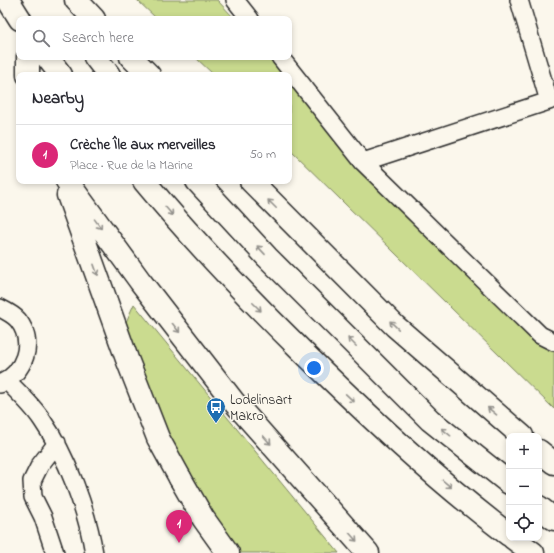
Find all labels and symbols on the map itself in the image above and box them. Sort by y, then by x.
one-way arrow [268,199,277,209]
one-way arrow [165,206,174,216]
one-way arrow [94,218,102,229]
one-way arrow [256,245,265,255]
one-way arrow [92,264,100,276]
one-way arrow [252,302,262,312]
one-way arrow [389,320,399,330]
one-way arrow [172,323,180,334]
one-way arrow [347,337,357,347]
your location [304,358,324,378]
place label: Lodelinsart Makro [230,390,292,427]
one-way arrow [345,393,355,403]
bus stop icon: Lodelinsart Makro [205,396,227,424]
one-way arrow [487,406,497,415]
one-way arrow [440,428,451,437]
one-way arrow [262,434,271,444]
one-way arrow [442,479,453,488]
pin: 1 [166,510,192,543]
one-way arrow [349,531,358,542]

